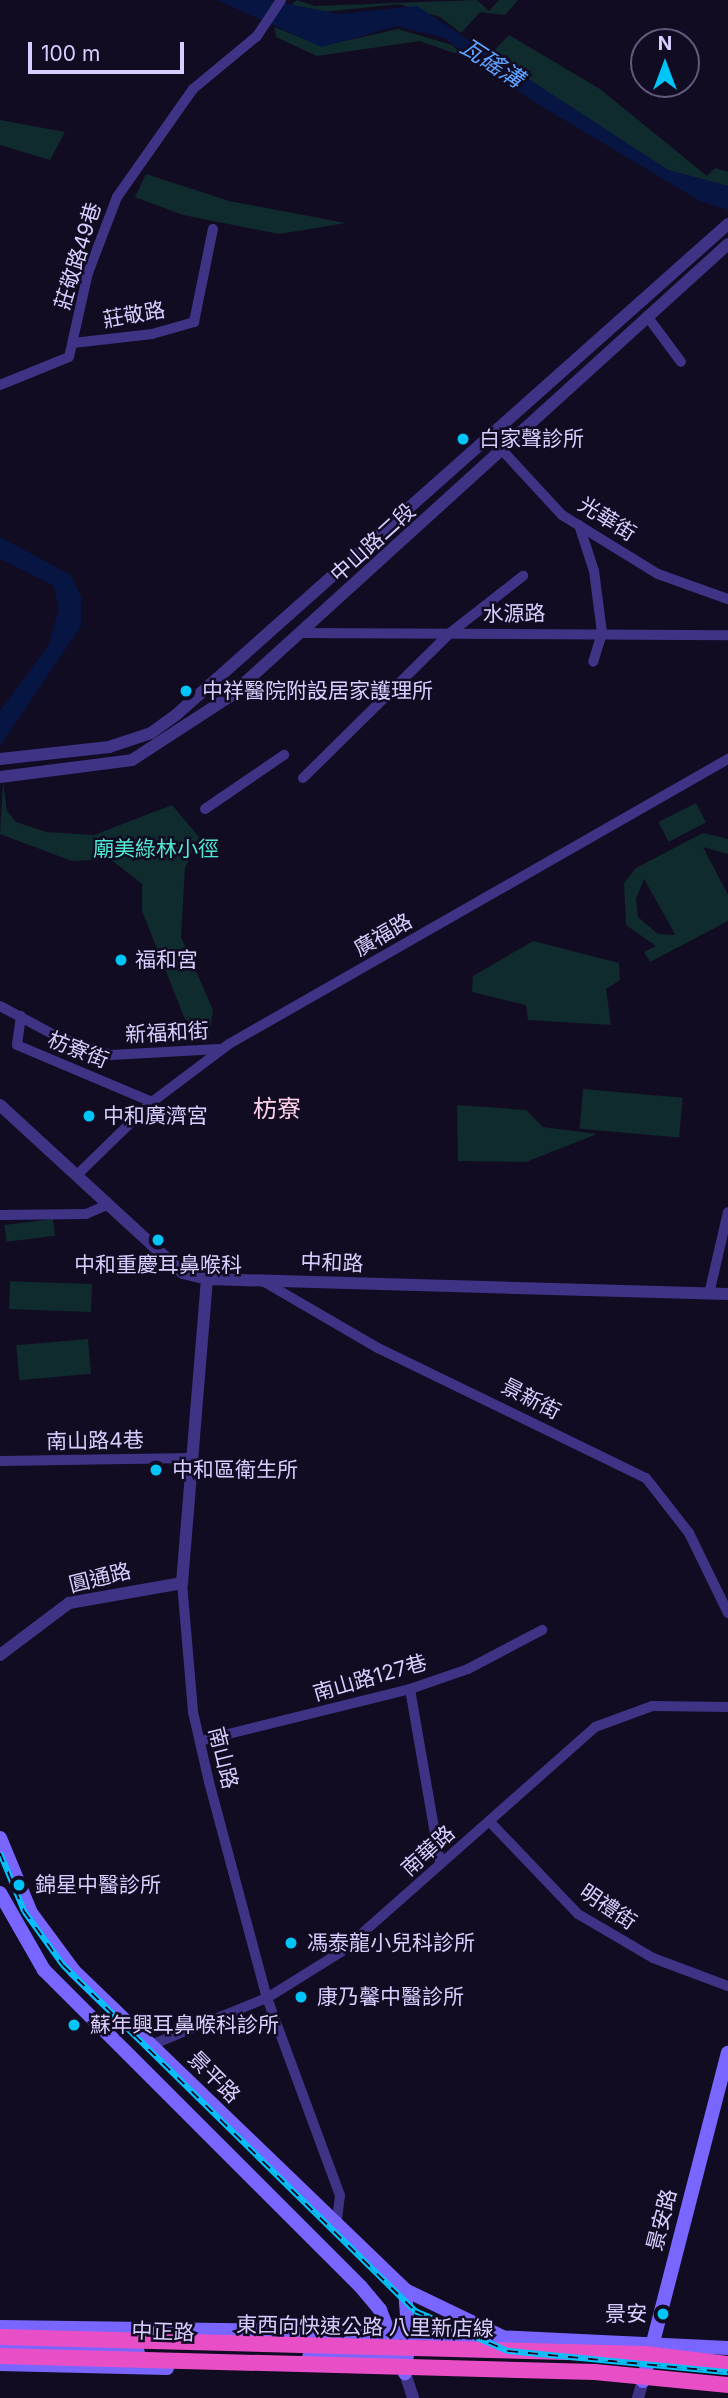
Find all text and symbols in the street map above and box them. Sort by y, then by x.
scale bar [32,28,187,72]
north arrow [630,28,700,98]
text: N [658,32,672,55]
water label: 瓦磘溝 [456,33,528,93]
text: 100 m [41,41,100,66]
street label: 莊敬路49巷 [50,199,106,313]
street label: 莊敬路 [101,297,167,333]
place label: 白家聲診所 [479,426,584,452]
marker: 白家聲診所 [453,429,473,449]
street label: 光華街 [574,492,640,546]
street label: 中山路二段 [326,499,420,587]
street label: 水源路 [482,601,546,627]
place label: 中祥醫院附設居家護理所 [202,678,433,704]
marker: 中祥醫院附設居家護理所 [176,681,196,701]
park label: 廟美綠林小徑 [93,836,219,862]
street label: 廣福路 [349,908,417,962]
place label: 福和宮 [135,947,198,973]
marker: 福和宮 [113,952,129,968]
street label: 新福和街 [124,1018,210,1048]
street label: 枋寮街 [44,1027,112,1073]
district label: 枋寮 [253,1095,301,1123]
place label: 中和廣濟宮 [103,1103,208,1129]
marker: 中和廣濟宮 [81,1108,97,1124]
marker: 中和重慶耳鼻喉科 [148,1230,168,1250]
street label: 中和路 [300,1249,364,1277]
place label: 中和重慶耳鼻喉科 [74,1252,242,1278]
street label: 景新街 [497,1373,565,1425]
street label: 南山路4巷 [46,1428,144,1454]
place label: 中和區衛生所 [172,1457,298,1483]
marker: 中和區衛生所 [146,1460,166,1480]
street label: 圓通路 [66,1558,134,1598]
street label: 南山路127巷 [310,1650,430,1706]
street label: 南山路 [203,1724,243,1792]
street label: 南華路 [396,1821,460,1881]
place label: 錦星中醫診所 [35,1872,161,1898]
marker: 錦星中醫診所 [9,1875,29,1895]
street label: 明禮街 [575,1879,641,1935]
place label: 馮泰龍小兒科診所 [307,1930,475,1956]
marker: 馮泰龍小兒科診所 [281,1933,301,1953]
place label: 康乃馨中醫診所 [317,1984,464,2010]
marker: 康乃馨中醫診所 [291,1987,311,2007]
place label: 蘇年興耳鼻喉科診所 [90,2012,279,2038]
marker: 蘇年興耳鼻喉科診所 [64,2015,84,2035]
street label: 景平路 [183,2046,245,2108]
street label: 景安路 [642,2186,682,2254]
place label: 景安 [605,2301,647,2327]
marker: 景安 [653,2304,673,2324]
street label: 東西向快速公路 八里新店線 [236,2312,494,2342]
street label: 中正路 [131,2318,195,2346]

